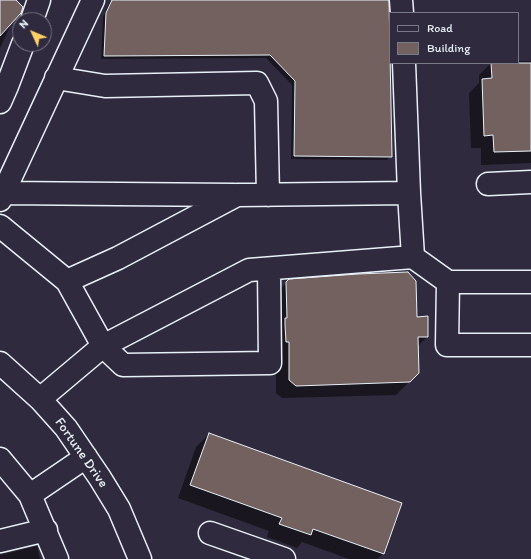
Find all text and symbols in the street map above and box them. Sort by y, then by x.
north arrow [12,12,52,52]
legend [389,12,519,64]
text: N [16,17,31,31]
text: Road [427,21,453,35]
text: Building [427,41,470,55]
street label: Fortune Drive [51,415,111,491]

